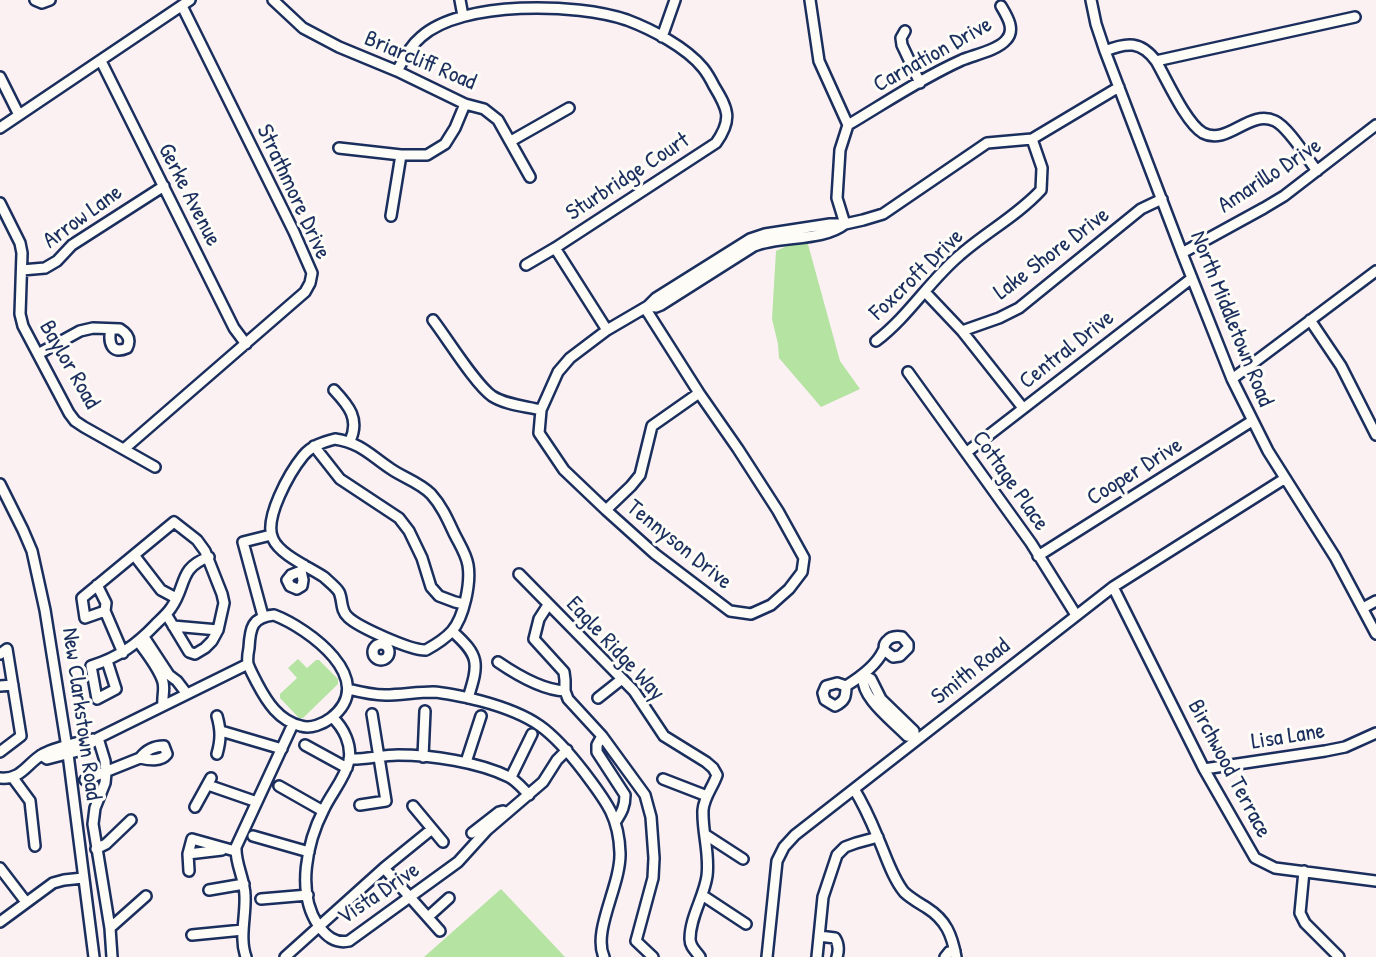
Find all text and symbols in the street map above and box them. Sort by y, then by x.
street label: Carnation Drive [869,11,997,99]
street label: Briarcliff Road [360,25,480,97]
street label: Strathmore Drive [250,120,336,264]
street label: Sturbridge Court [561,127,695,227]
street label: Amarillo Drive [1213,132,1327,220]
street label: Gerke Avenue [151,139,227,251]
street label: Arrow Lane [38,179,128,255]
street label: Lake Shore Drive [989,202,1115,306]
street label: Foxcroft Drive [864,223,970,327]
street label: North Middletown Road [1183,227,1279,411]
street label: Central Drive [1014,304,1120,396]
street label: Baylor Road [33,316,105,414]
street label: Cottage Place [966,426,1054,536]
street label: Cooper Drive [1082,432,1188,512]
street label: Tennyson Drive [621,494,737,596]
street label: Eagle Ridge Way [560,591,670,707]
street label: New Clarkstown Road [55,626,107,802]
street label: Smith Road [926,633,1016,711]
street label: Birchwood Terrace [1181,695,1277,843]
street label: Lisa Lane [1249,718,1327,756]
street label: Vista Drive [333,857,425,931]

